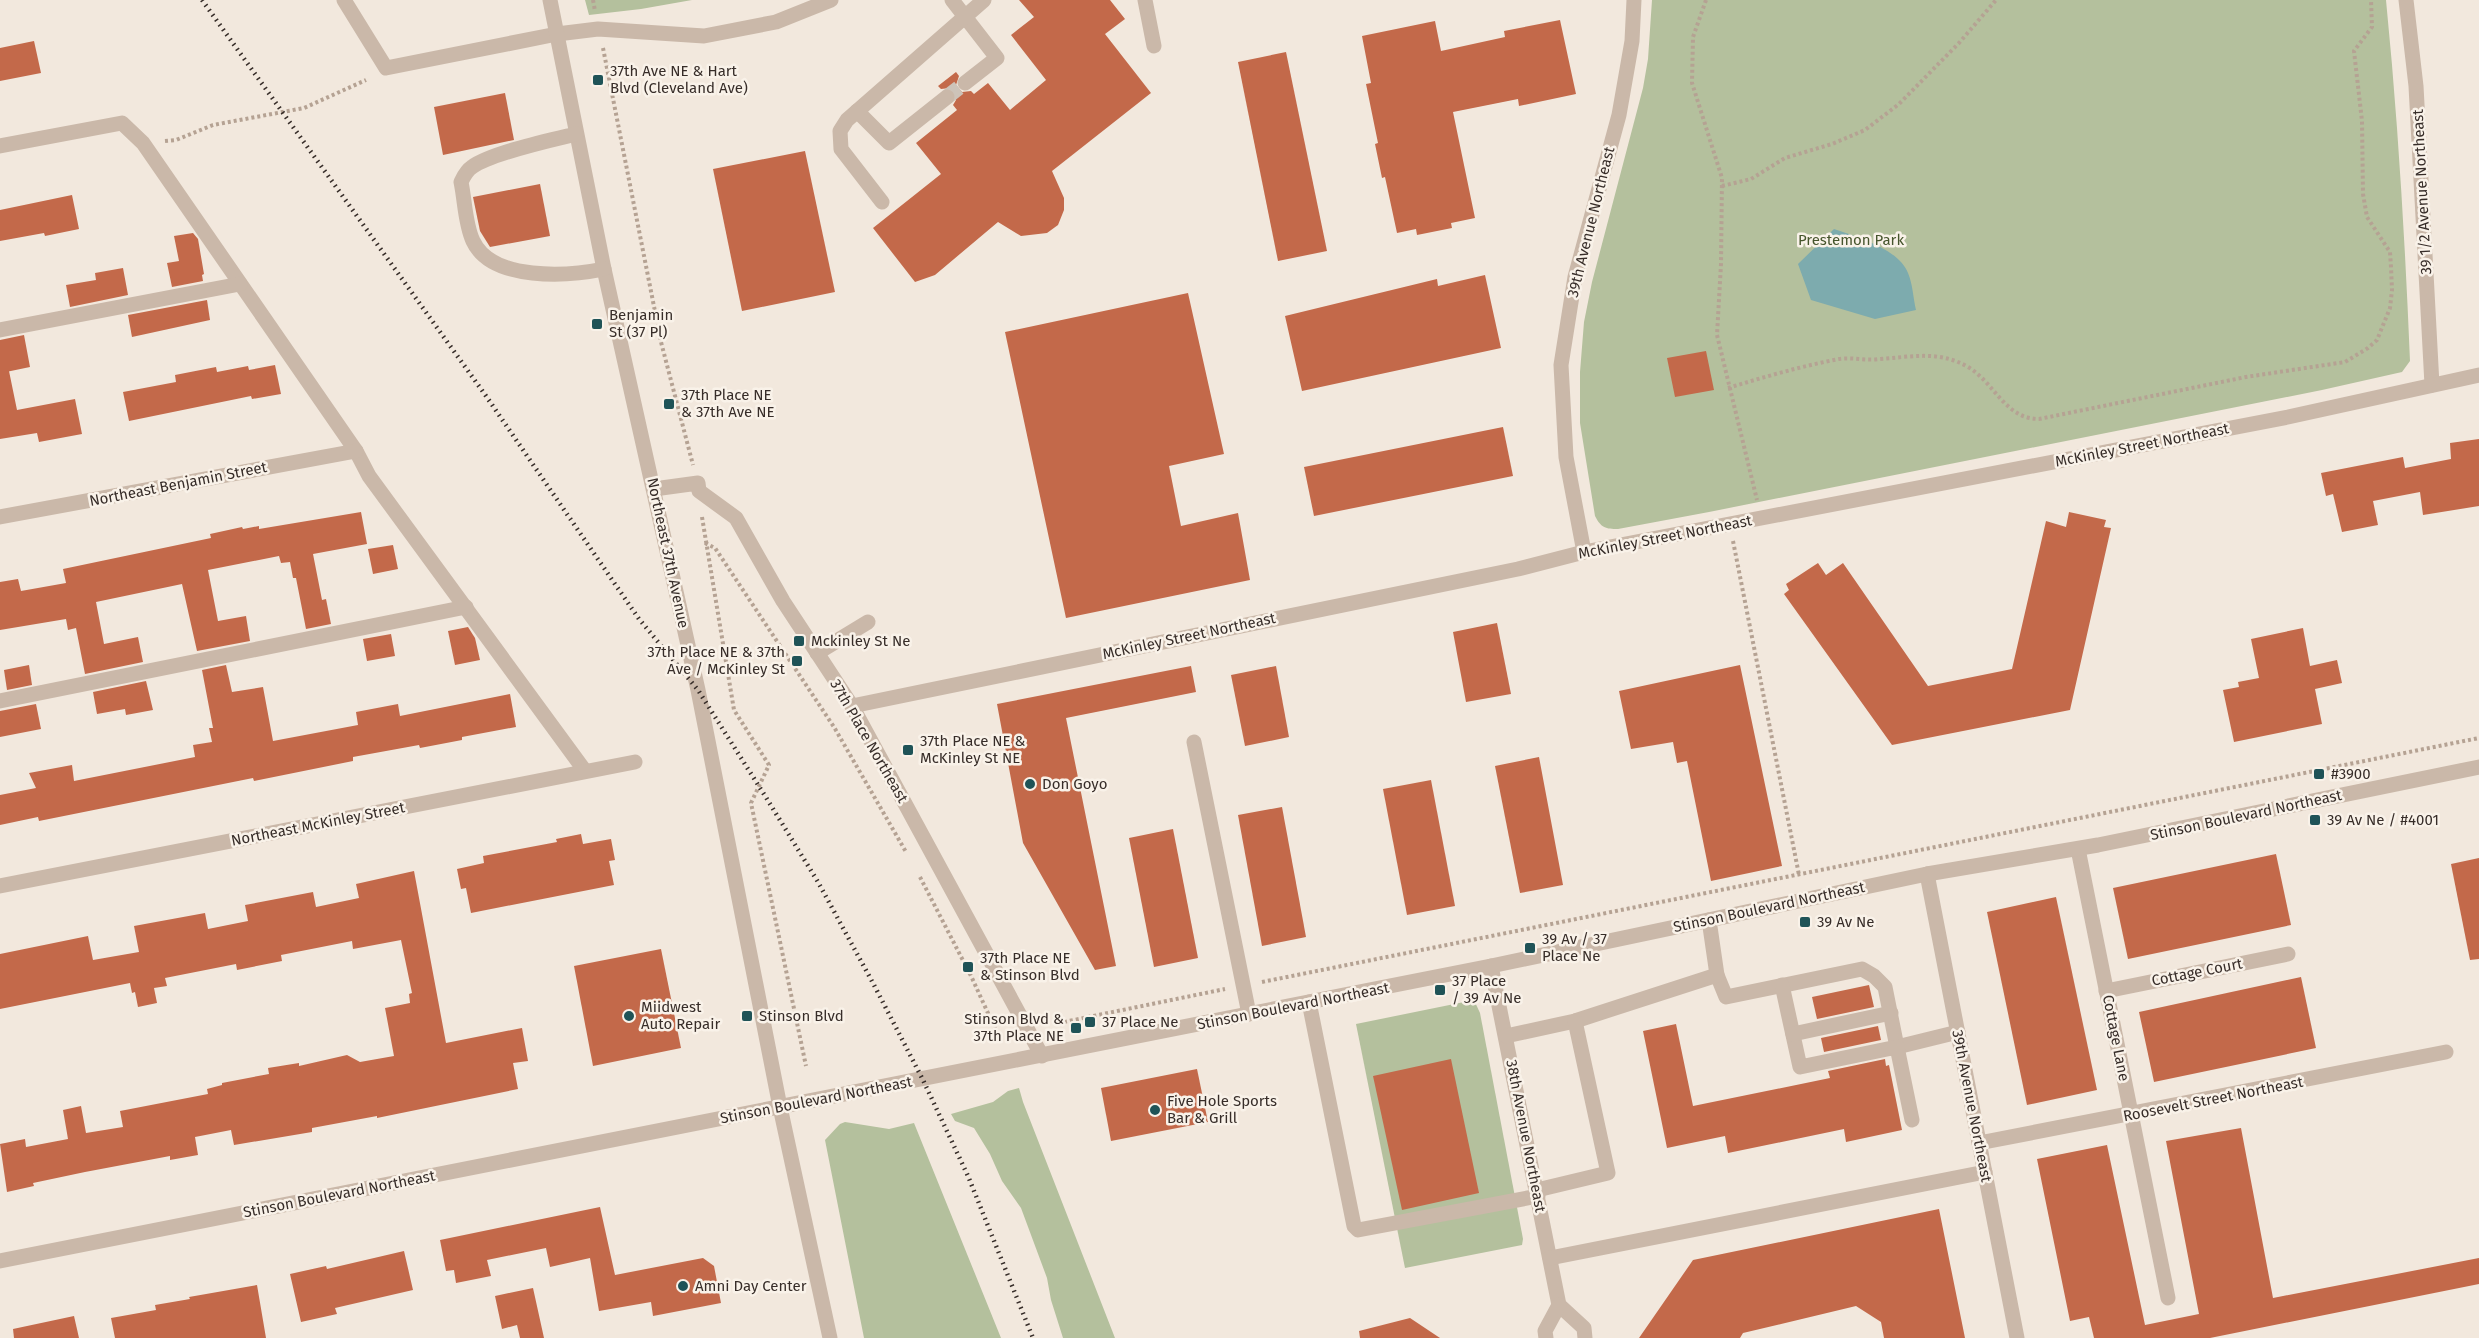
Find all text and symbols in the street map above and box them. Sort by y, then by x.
place label: 37th Ave NE & Hart Blvd (Cleveland Ave) [610,62,748,97]
marker: 37th Ave NE & Hart Blvd (Cleveland Ave) [591,73,605,87]
street label: 39 1/2 Avenue Northeast [2409,108,2435,275]
street label: 39th Avenue Northeast [1564,144,1619,299]
park label: Prestemon Park [1798,231,1904,249]
place label: Benjamin St (37 Pl) [609,306,673,341]
marker: Benjamin St (37 Pl) [590,317,604,331]
place label: 37th Place NE & 37th Ave NE [681,386,775,421]
marker: 37th Place NE & 37th Ave NE [662,397,676,411]
street label: McKinley Street Northeast [2054,419,2231,471]
street label: Northeast Benjamin Street [88,458,269,510]
street label: Northeast 37th Avenue [643,476,693,630]
street label: McKinley Street Northeast [1577,511,1754,563]
street label: McKinley Street Northeast [1101,609,1278,663]
place label: Mckinley St Ne [811,632,910,650]
marker: Mckinley St Ne [792,634,806,648]
place label: 37th Place NE & 37th Ave / McKinley St [647,643,786,678]
marker: 37th Place NE & 37th Ave / McKinley St [790,654,804,668]
street label: 37th Place Northeast [826,676,912,807]
place label: 37th Place NE & McKinley St NE [920,732,1026,767]
marker: 37th Place NE & McKinley St NE [901,743,915,757]
place label: #3900 [2331,765,2371,783]
marker: #3900 [2312,767,2326,781]
place label: Don Goyo [1042,775,1107,793]
marker: Don Goyo [1023,777,1037,791]
street label: Stinson Boulevard Northeast [2149,786,2344,844]
street label: Northeast McKinley Street [230,798,407,850]
place label: 39 Av Ne / #4001 [2327,811,2439,829]
marker: 39 Av Ne / #4001 [2308,813,2322,827]
street label: Stinson Boulevard Northeast [1672,878,1867,936]
place label: 39 Av Ne [1817,913,1875,931]
marker: 39 Av Ne [1798,915,1812,929]
place label: 39 Av / 37 Place Ne [1542,930,1607,965]
marker: 39 Av / 37 Place Ne [1523,941,1537,955]
place label: 37th Place NE & Stinson Blvd [980,949,1080,984]
street label: Cottage Court [2150,954,2244,990]
marker: 37th Place NE & Stinson Blvd [961,960,975,974]
place label: 37 Place / 39 Av Ne [1452,972,1521,1007]
street label: Stinson Boulevard Northeast [1195,978,1391,1033]
marker: 37 Place / 39 Av Ne [1433,983,1447,997]
street label: Cottage Lane [2099,993,2133,1083]
place label: Miidwest Auto Repair [641,998,720,1033]
place label: Stinson Blvd [759,1007,844,1025]
marker: Miidwest Auto Repair [622,1009,636,1023]
marker: Stinson Blvd [740,1009,754,1023]
place label: Stinson Blvd & 37th Place NE [964,1010,1064,1045]
place label: 37 Place Ne [1102,1013,1179,1031]
marker: 37 Place Ne [1083,1015,1097,1029]
marker: Stinson Blvd & 37th Place NE [1069,1021,1083,1035]
street label: 39th Avenue Northeast [1948,1028,1996,1184]
street label: 38th Avenue Northeast [1502,1058,1550,1214]
street label: Stinson Boulevard Northeast [718,1072,914,1127]
street label: Roosevelt Street Northeast [2122,1073,2305,1125]
place label: Five Hole Sports Bar & Grill [1167,1092,1277,1127]
marker: Five Hole Sports Bar & Grill [1148,1103,1162,1117]
street label: Stinson Boulevard Northeast [241,1166,437,1221]
place label: Amni Day Center [695,1277,807,1295]
marker: Amni Day Center [676,1279,690,1293]

